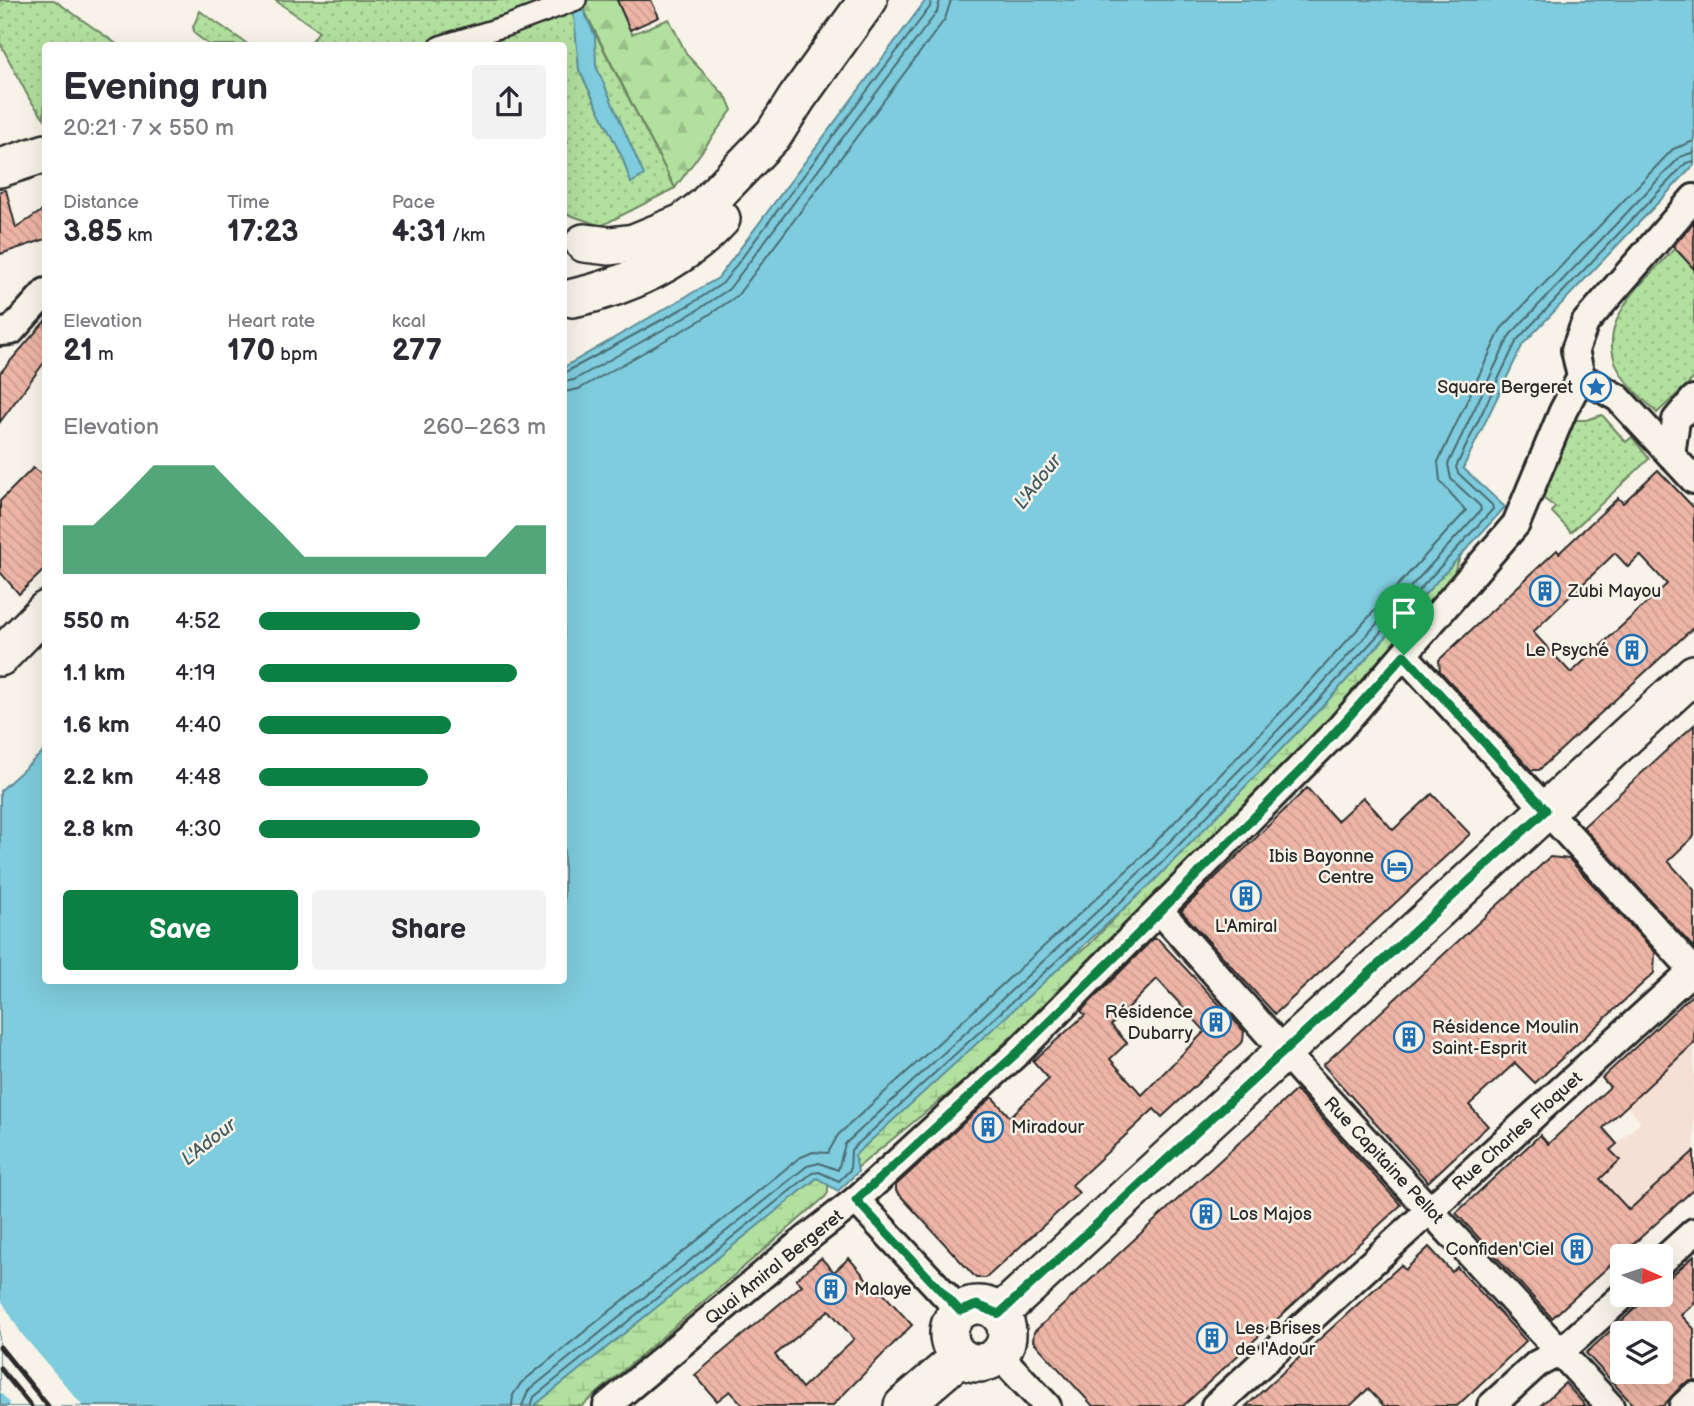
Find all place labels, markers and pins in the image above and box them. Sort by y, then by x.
place icon: Square Bergeret [1579,370,1613,404]
place label: Square Bergeret [1437,377,1573,398]
building icon: Zubi Mayou [1528,574,1562,608]
place label: Zubi Mayou [1567,581,1661,602]
pin [1374,583,1434,655]
building icon: Le Psyché [1615,633,1649,667]
place label: Le Psyché [1525,640,1609,661]
place label: Ibis Bayonne Centre [1269,846,1374,888]
hotel icon: Ibis Bayonne Centre [1380,849,1414,883]
building icon: L'Amiral [1229,879,1263,913]
place label: L'Amiral [1215,916,1277,937]
place label: Résidence Dubarry [1105,1002,1194,1044]
building icon: Résidence Dubarry [1199,1005,1233,1039]
place label: Résidence Moulin Saint-Esprit [1432,1017,1579,1059]
building icon: Résidence Moulin Saint-Esprit [1392,1020,1426,1054]
building icon: Miradour [971,1110,1005,1144]
place label: Miradour [1011,1117,1084,1138]
building icon: Los Majos [1189,1197,1223,1231]
place label: Los Majos [1229,1204,1312,1225]
building icon: Confiden'Ciel [1560,1232,1594,1266]
place label: Confiden'Ciel [1446,1239,1554,1260]
building icon: Malaye [814,1272,848,1306]
place label: Malaye [854,1279,912,1300]
place label: Les Brises de l'Adour [1235,1318,1321,1360]
building icon: Les Brises de l'Adour [1195,1321,1229,1355]

